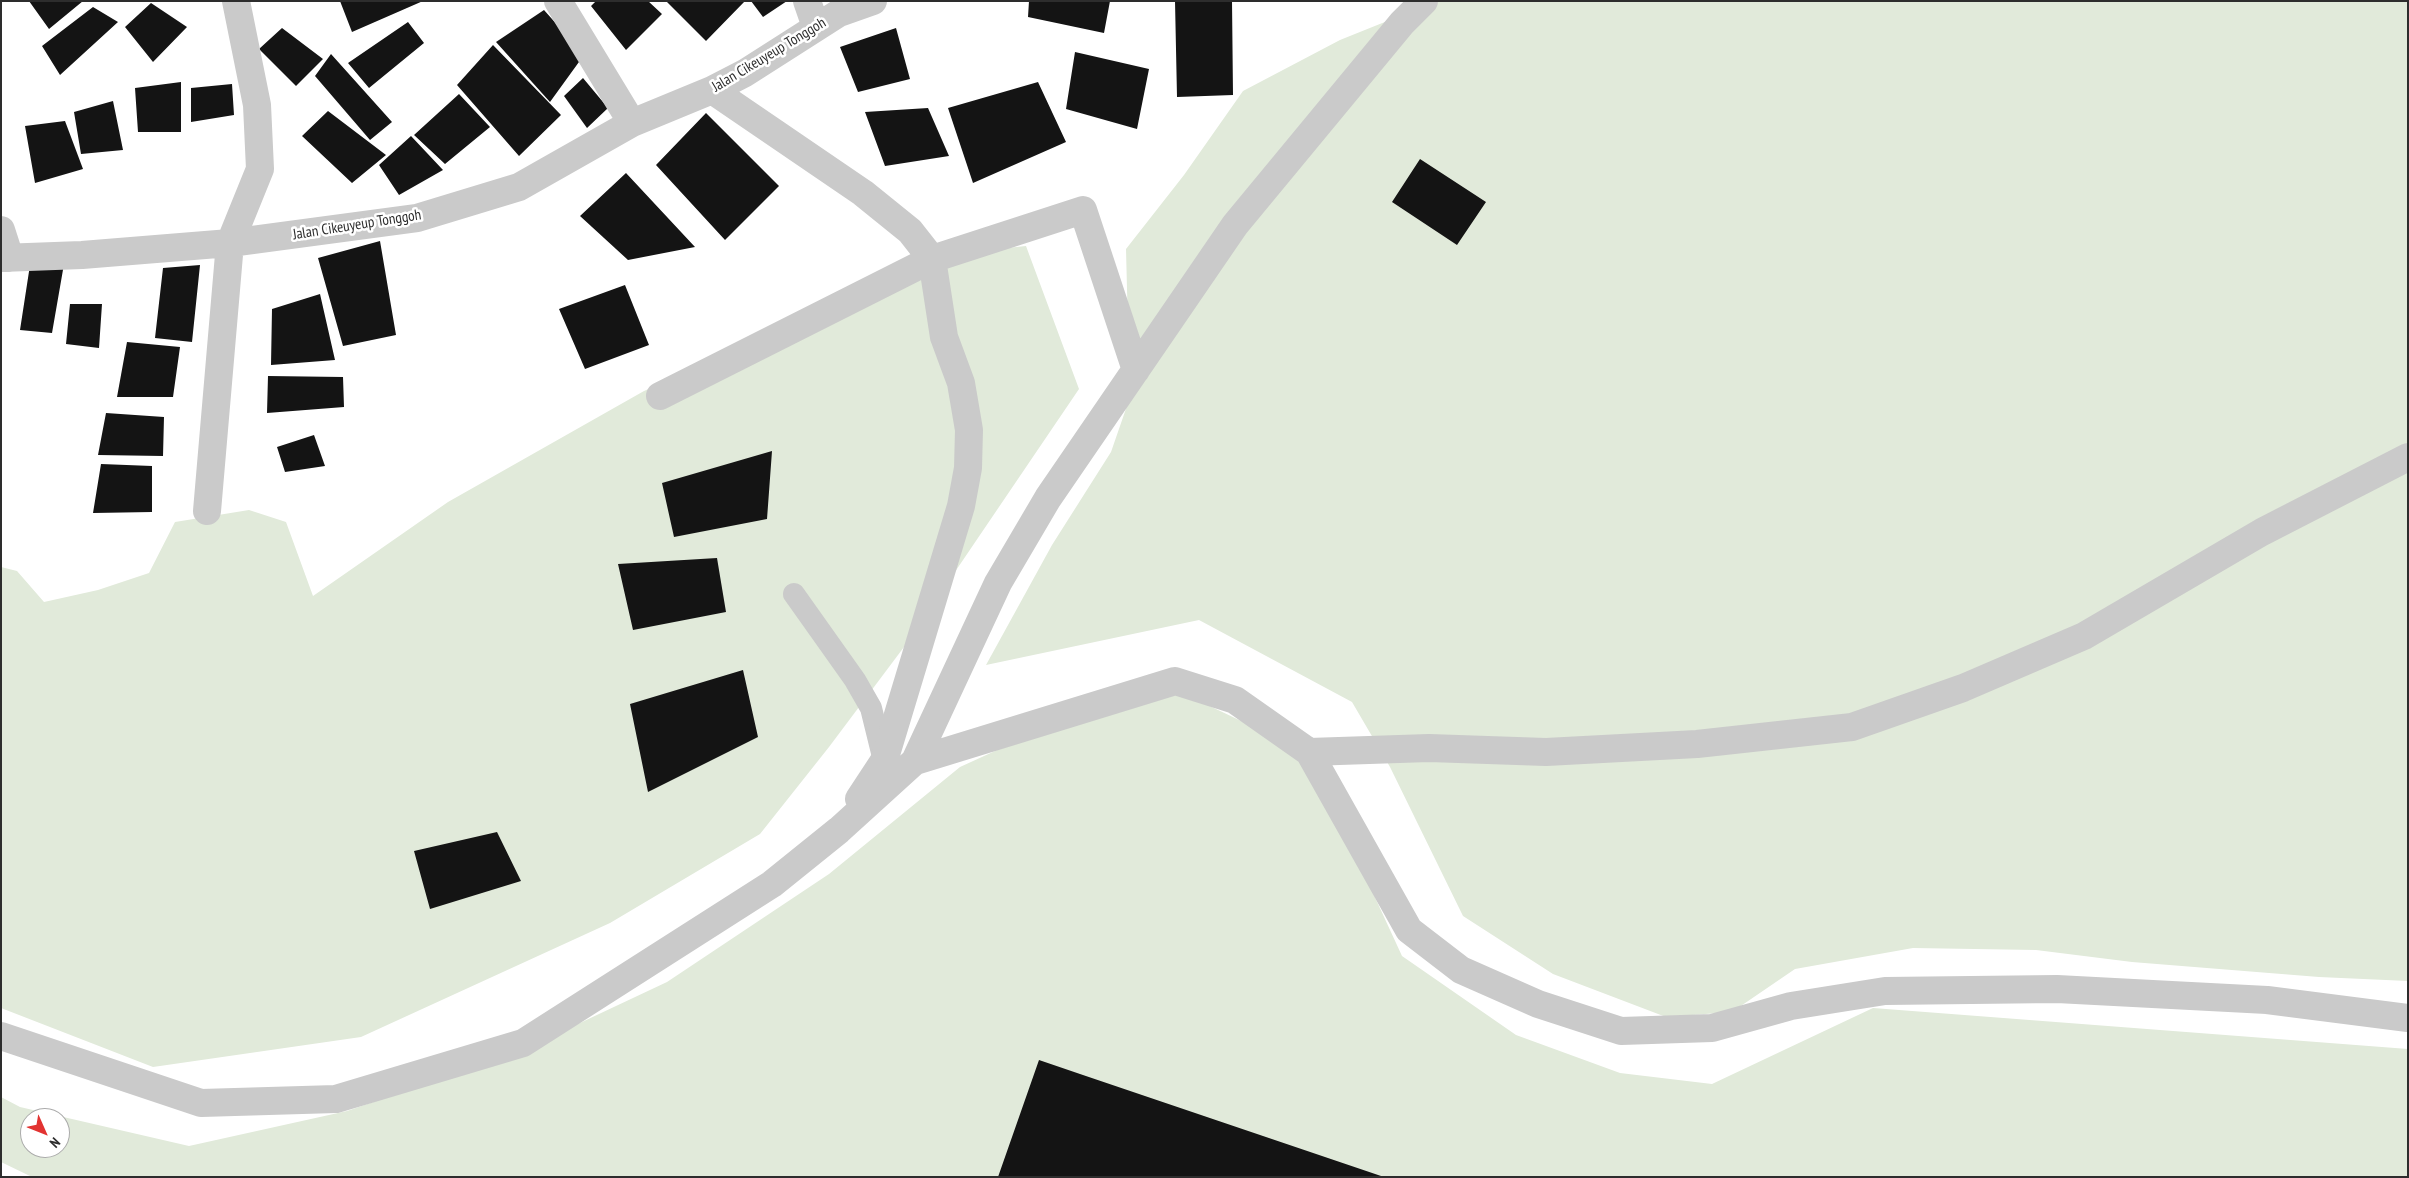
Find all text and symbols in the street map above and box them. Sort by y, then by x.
street label: Jalan Cikeuyeup Tonggoh [709,14,829,96]
street label: Jalan Cikeuyeup Tonggoh [292,206,422,244]
north arrow [20,1108,70,1158]
text: N [46,1134,64,1152]

